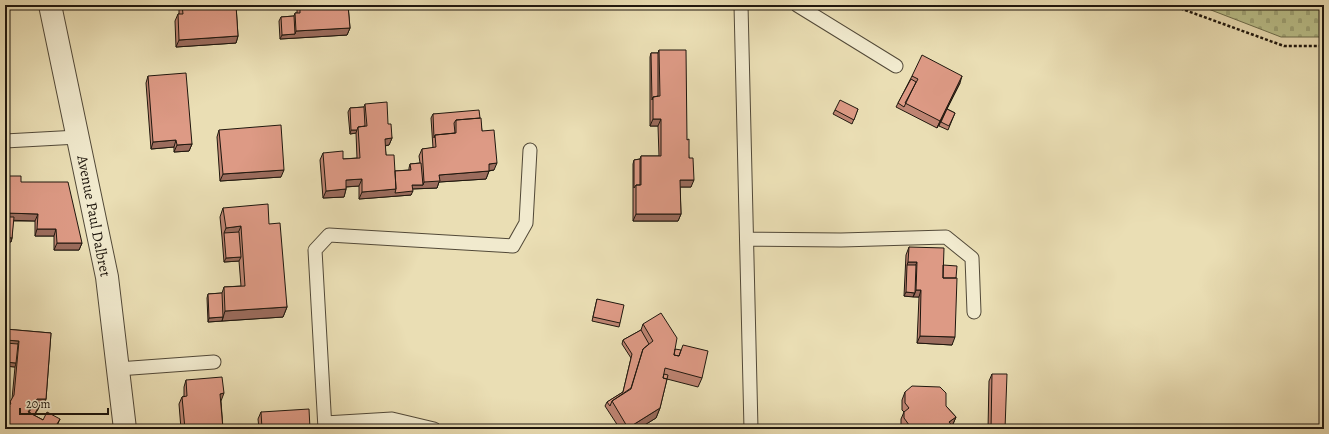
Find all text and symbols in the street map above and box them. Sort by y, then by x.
street label: Avenue Paul Dalbret [72,153,116,279]
scale bar [20,390,108,416]
text: 20 m [26,396,50,412]

